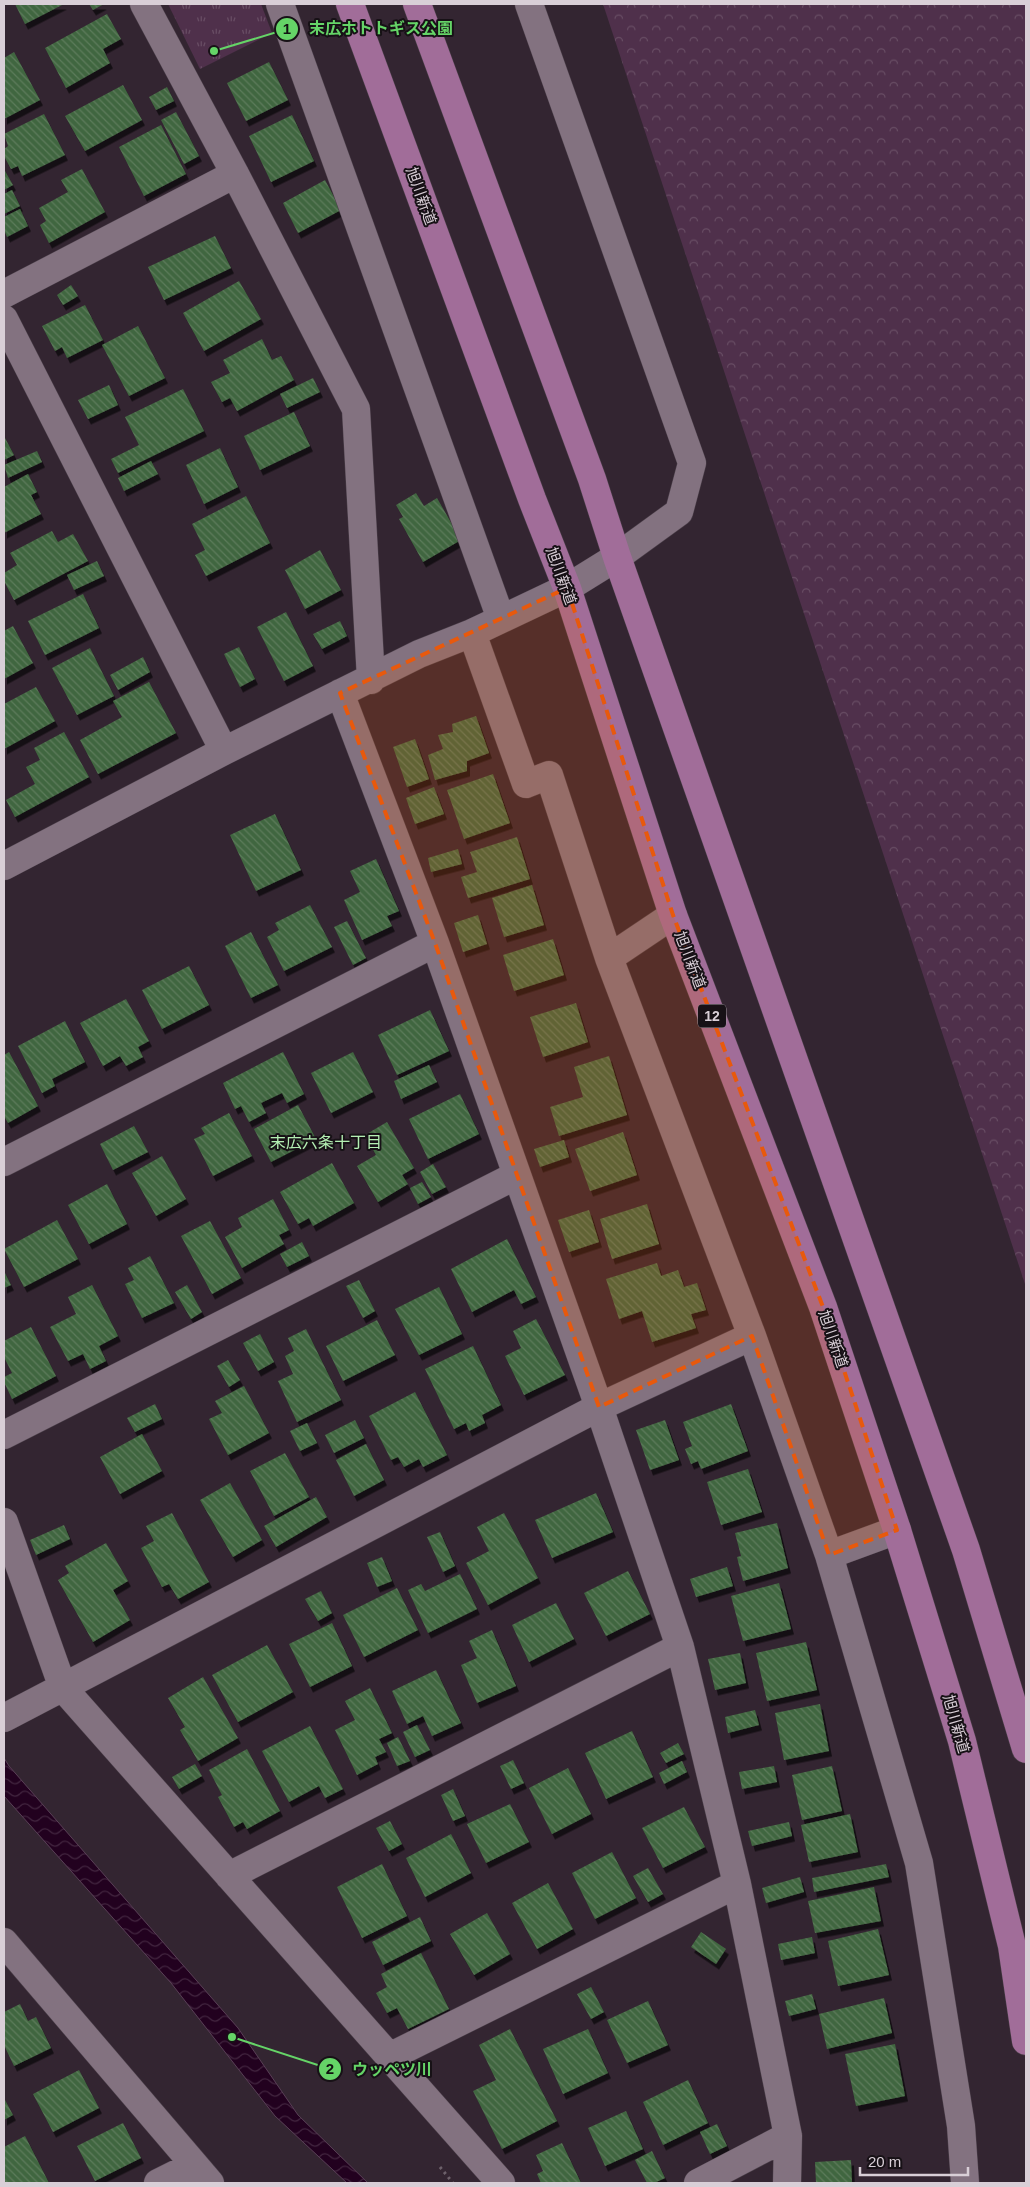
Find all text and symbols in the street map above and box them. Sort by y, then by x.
callout: 末広ホトトギス公園 [274,13,463,44]
text: 1 [283,20,291,37]
text: 末広ホトトギス公園 [309,20,453,37]
street label: 旭川新道 [403,165,440,227]
street label: 旭川新道 [543,545,580,607]
street label: 旭川新道 [672,929,709,991]
road number: 12 [698,1004,726,1028]
district label: 末広六条十丁目 [270,1134,382,1151]
street label: 旭川新道 [816,1308,851,1370]
street label: 旭川新道 [940,1693,973,1755]
callout: ウッペツ川 [317,2054,442,2085]
text: 2 [326,2060,334,2077]
text: ウッペツ川 [352,2061,432,2078]
scale bar [860,2144,968,2176]
text: 20 m [868,2153,901,2170]

